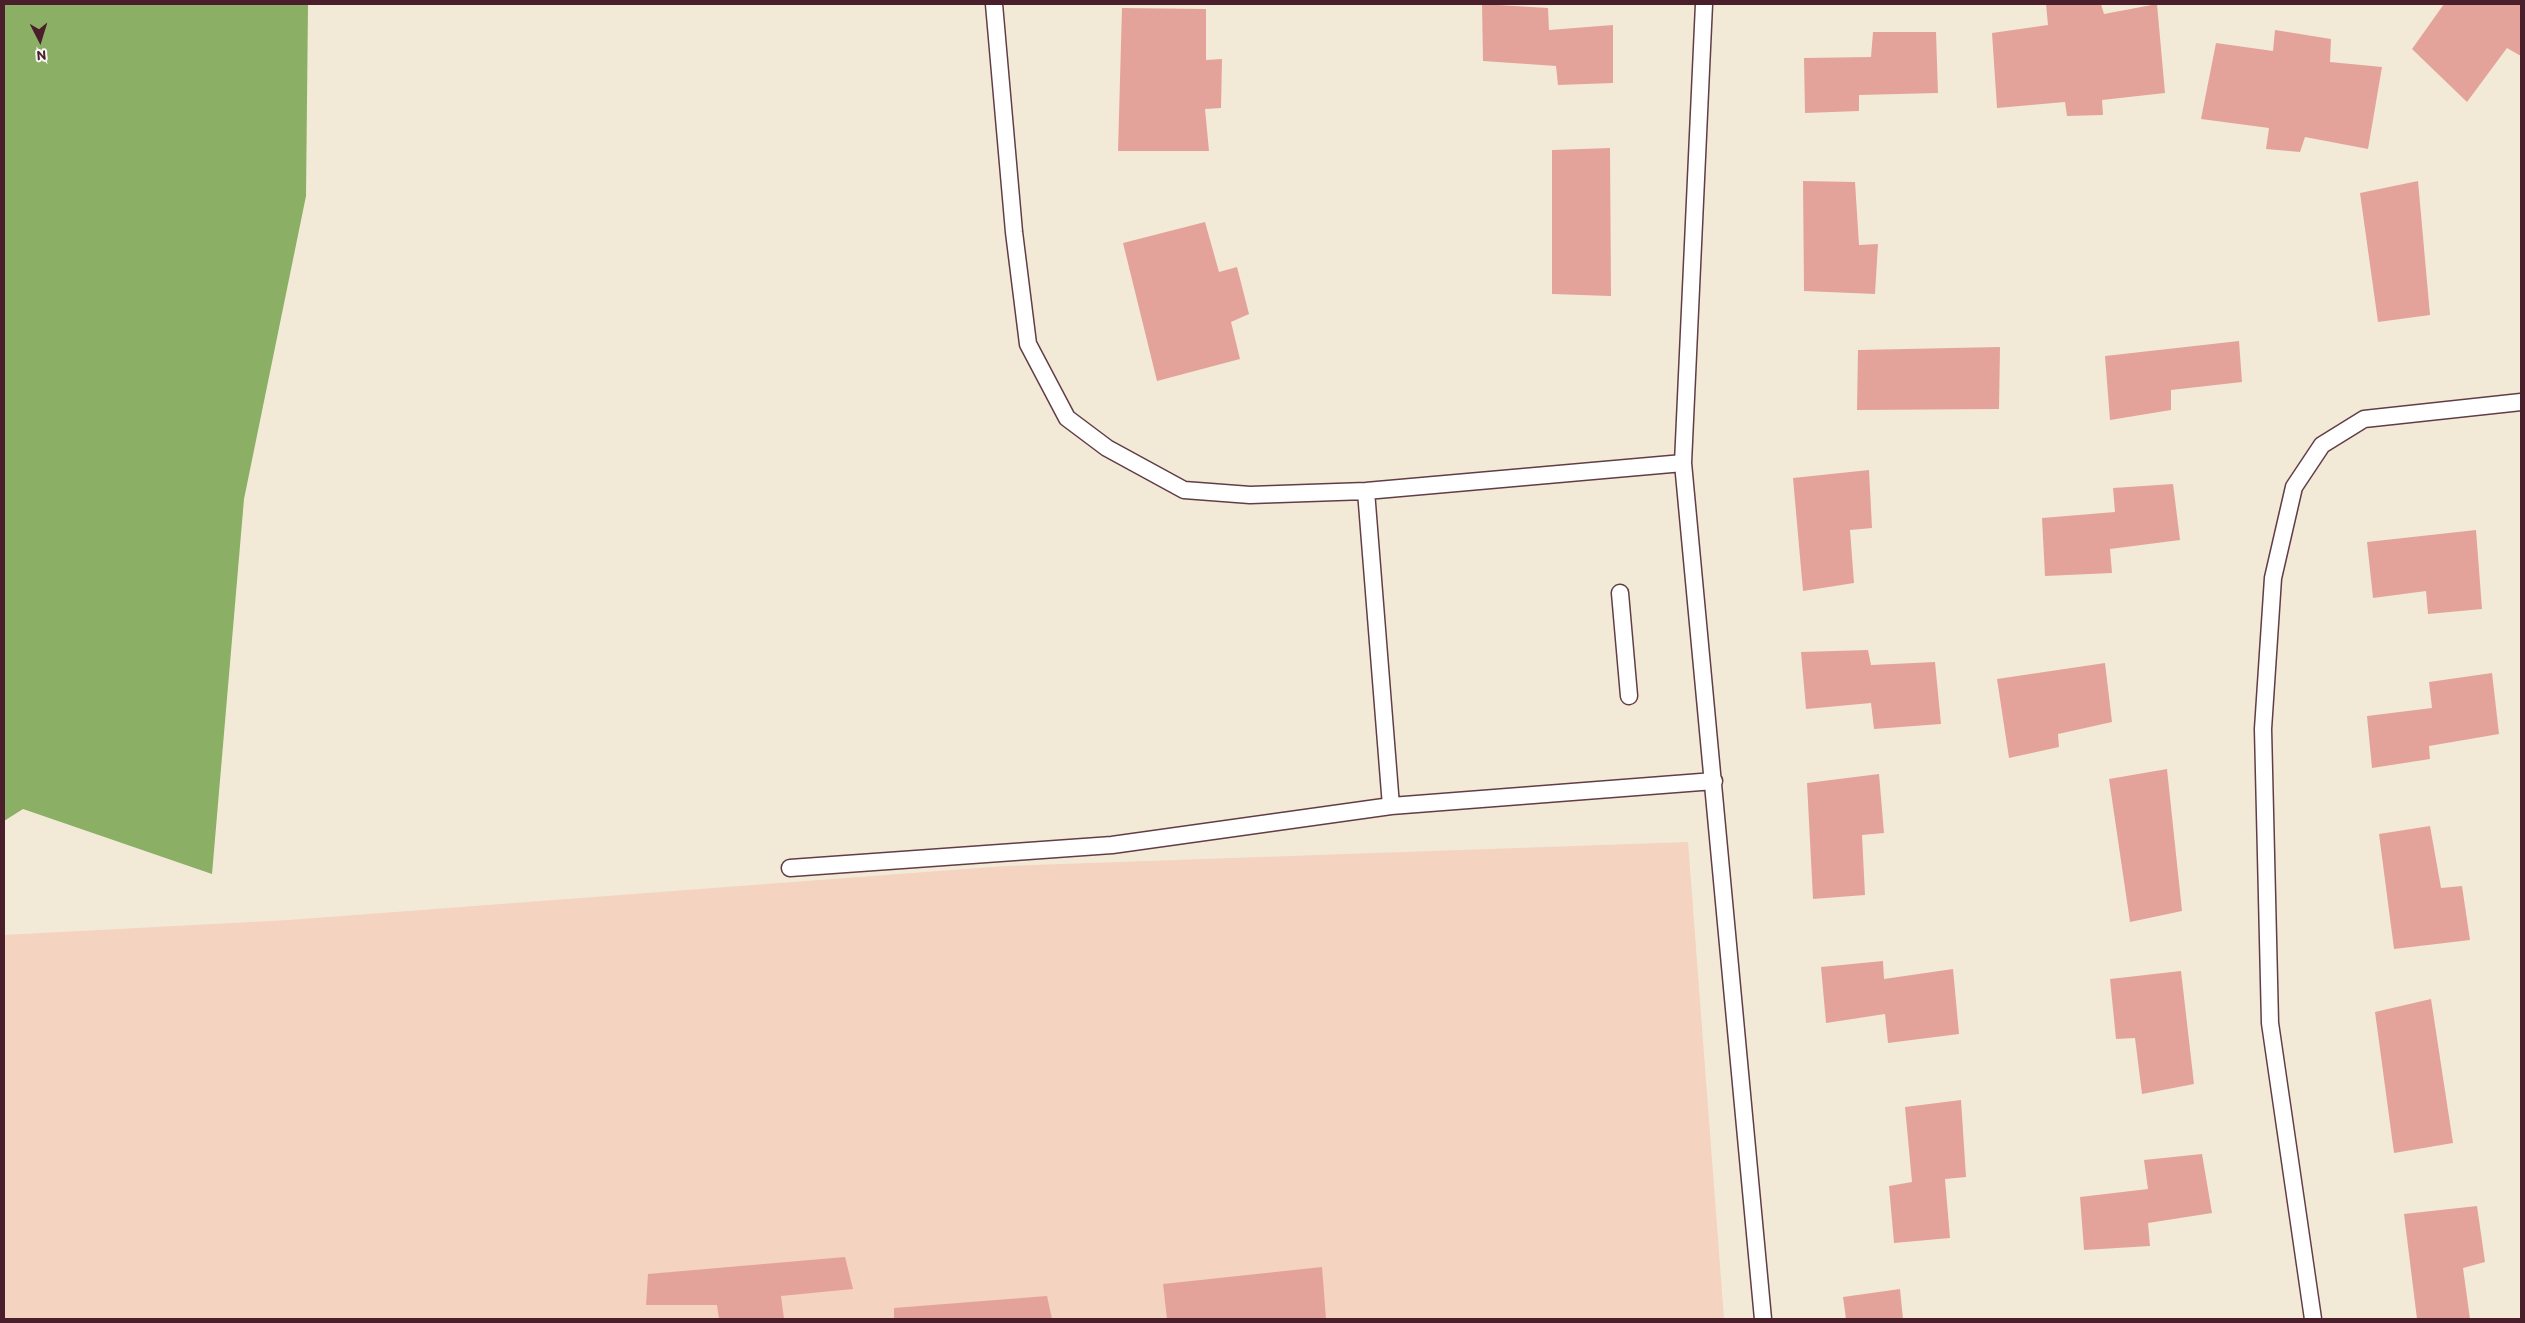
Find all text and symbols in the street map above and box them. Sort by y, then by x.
north arrow [15,15,65,65]
text: N [36,47,47,64]

